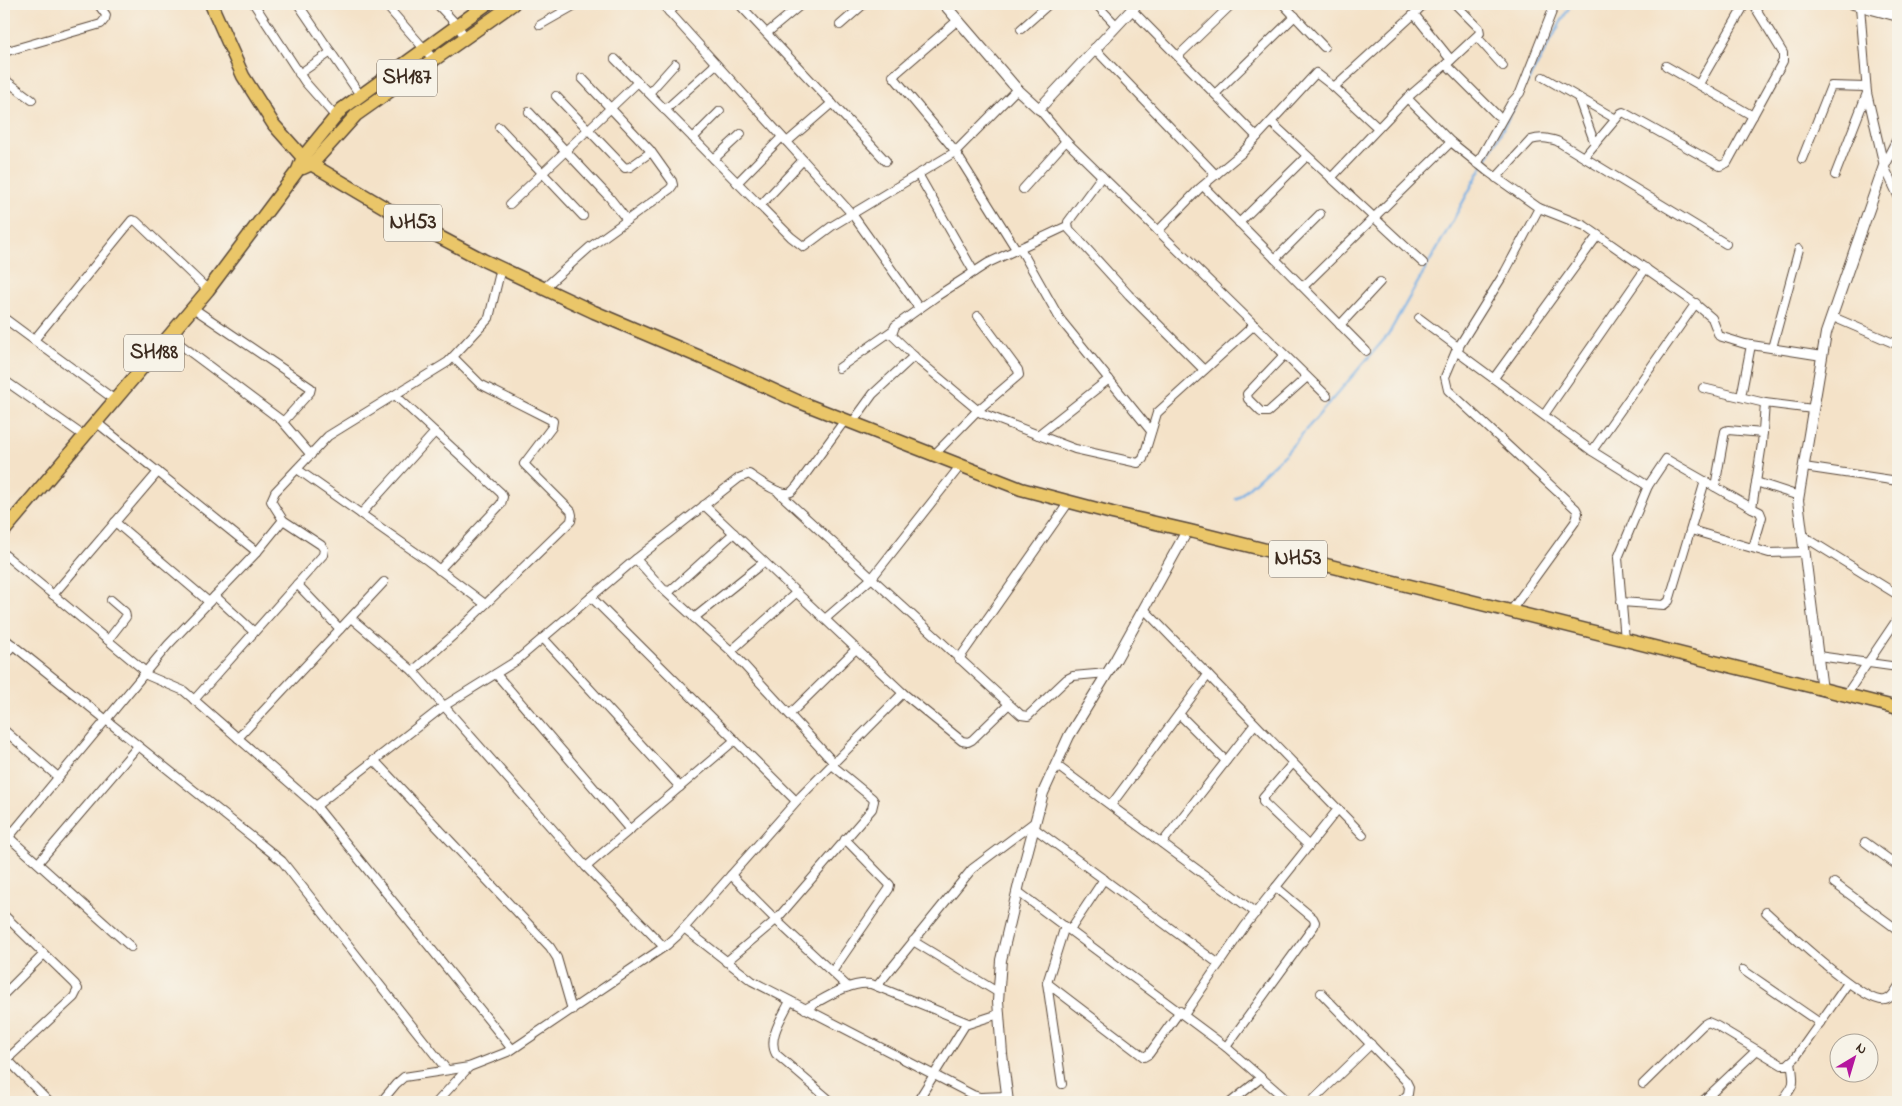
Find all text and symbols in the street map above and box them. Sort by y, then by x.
road number: SH187 [377,59,437,96]
road number: NH53 [384,204,442,242]
road number: SH188 [124,334,184,372]
road number: NH53 [1269,540,1327,578]
north arrow [1830,1034,1880,1084]
text: N [1851,1038,1871,1060]

